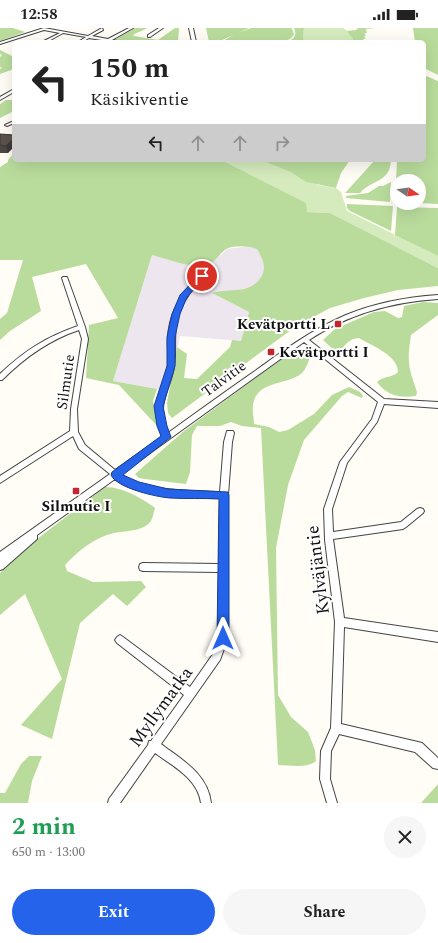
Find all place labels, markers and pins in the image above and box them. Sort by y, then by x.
pin [185,259,219,293]
place label: Kevätportti L [237,313,330,336]
marker: Kevätportti L [333,319,343,329]
place label: Kevätportti I [279,341,369,364]
marker: Kevätportti I [266,347,276,357]
marker: Silmutie I [71,486,81,496]
place label: Silmutie I [41,495,111,518]

